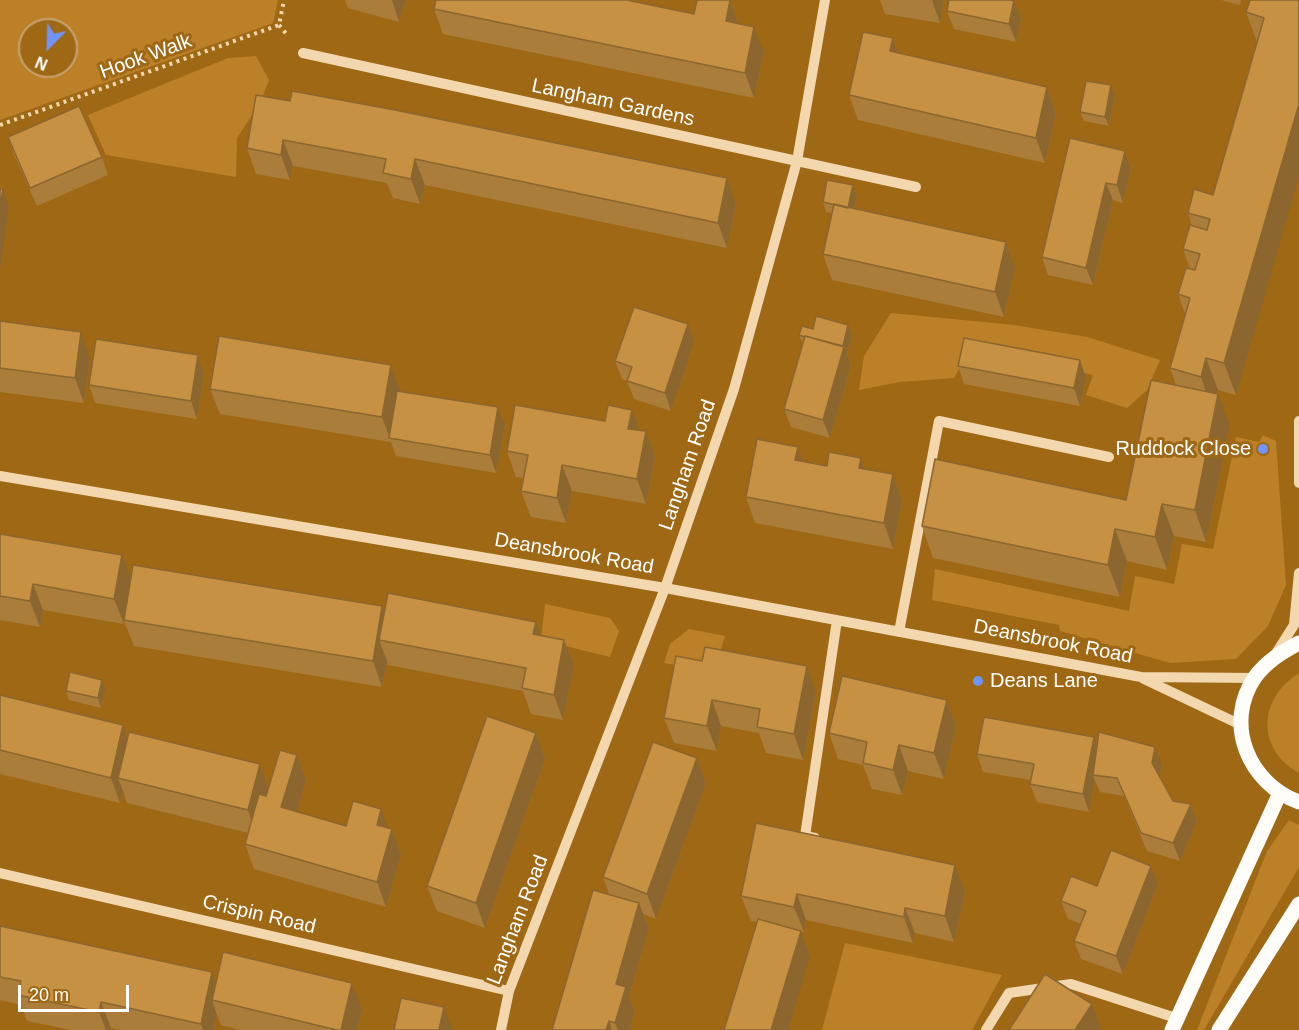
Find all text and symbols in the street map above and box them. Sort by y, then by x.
north arrow [18,18,78,78]
street label: Hook Walk [97,29,195,85]
text: N [33,53,50,73]
street label: Langham Gardens [529,74,697,132]
street label: Langham Road [654,396,722,534]
place label: Ruddock Close [1115,437,1251,461]
marker: Ruddock Close [1256,442,1270,456]
street label: Deansbrook Road [493,528,655,580]
street label: Deansbrook Road [972,615,1134,669]
place label: Deans Lane [990,669,1098,693]
marker: Deans Lane [971,674,985,688]
street label: Langham Road [482,852,554,988]
street label: Crispin Road [200,890,318,940]
scale bar [21,973,132,1011]
text: 20 m [29,985,69,1005]

